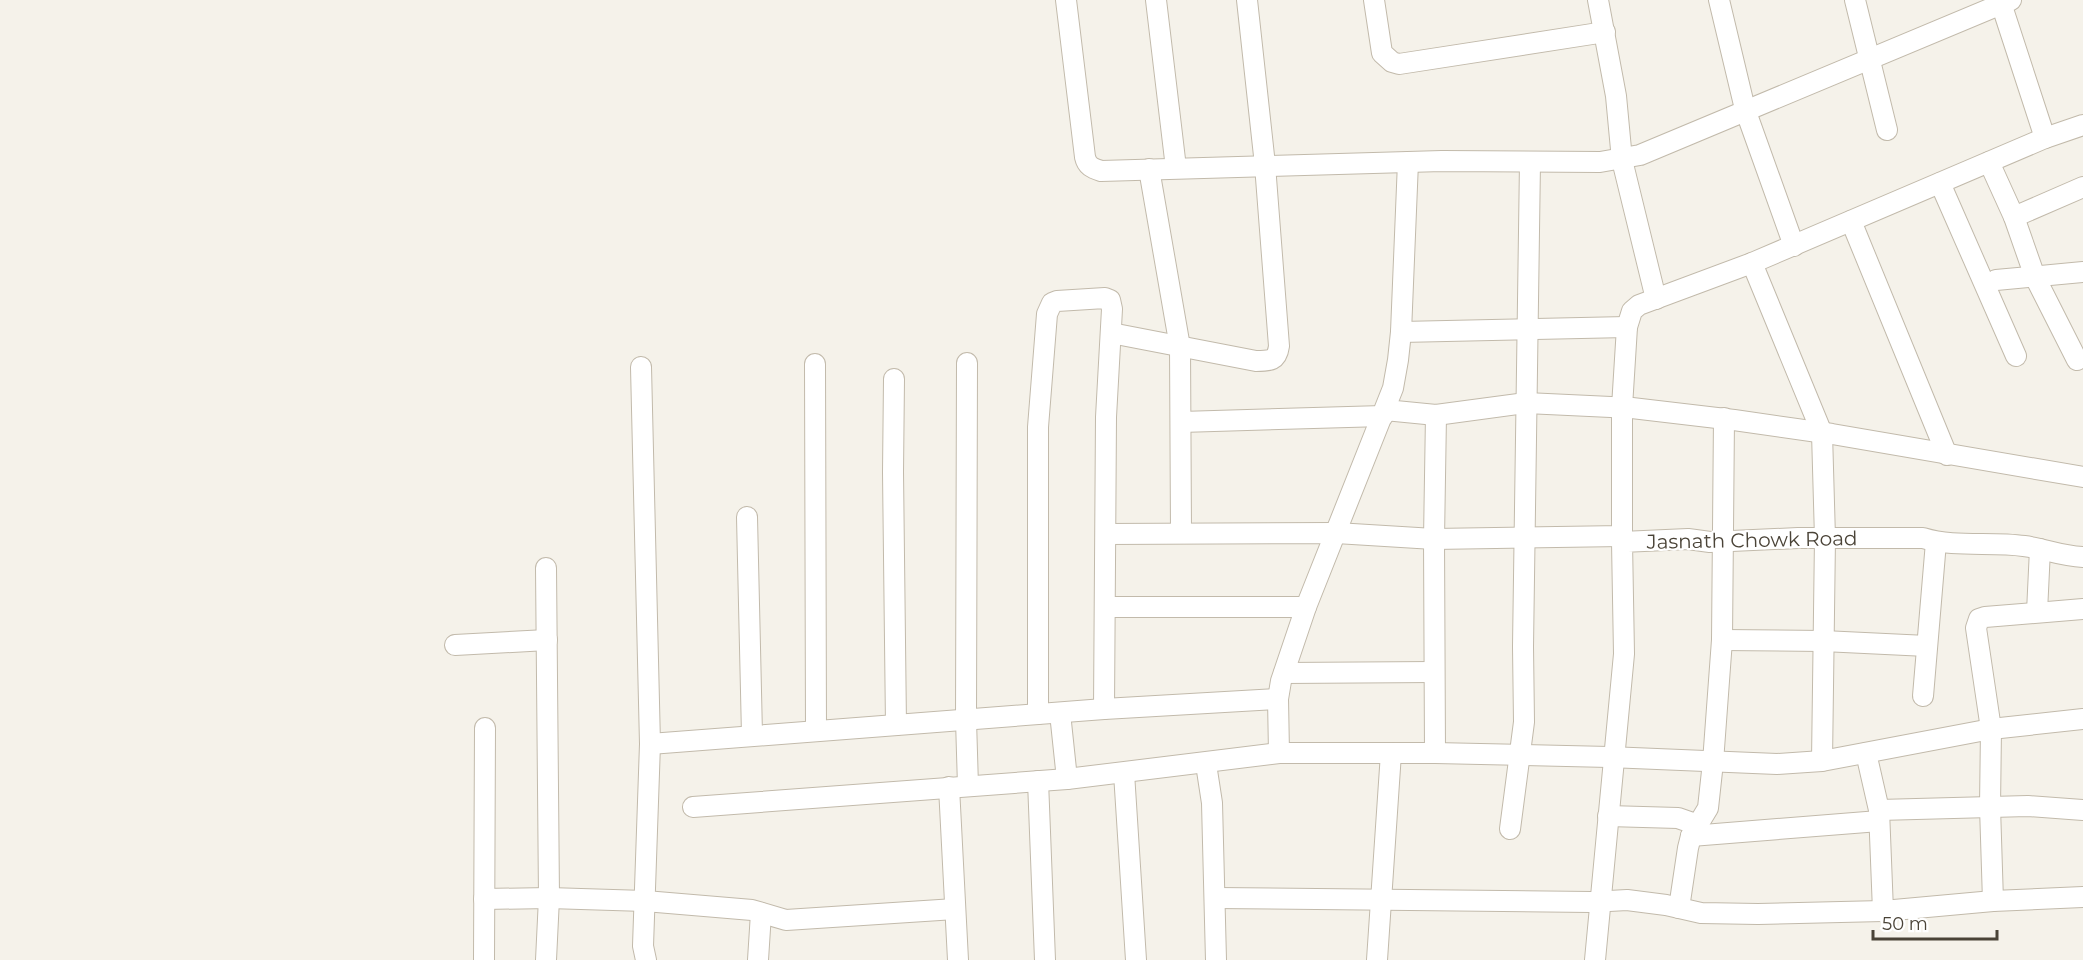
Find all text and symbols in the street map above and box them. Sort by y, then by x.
street label: Jasnath Chowk Road [1645,526,1858,554]
scale bar [1873,903,1998,941]
text: 50 m [1882,913,1928,935]

